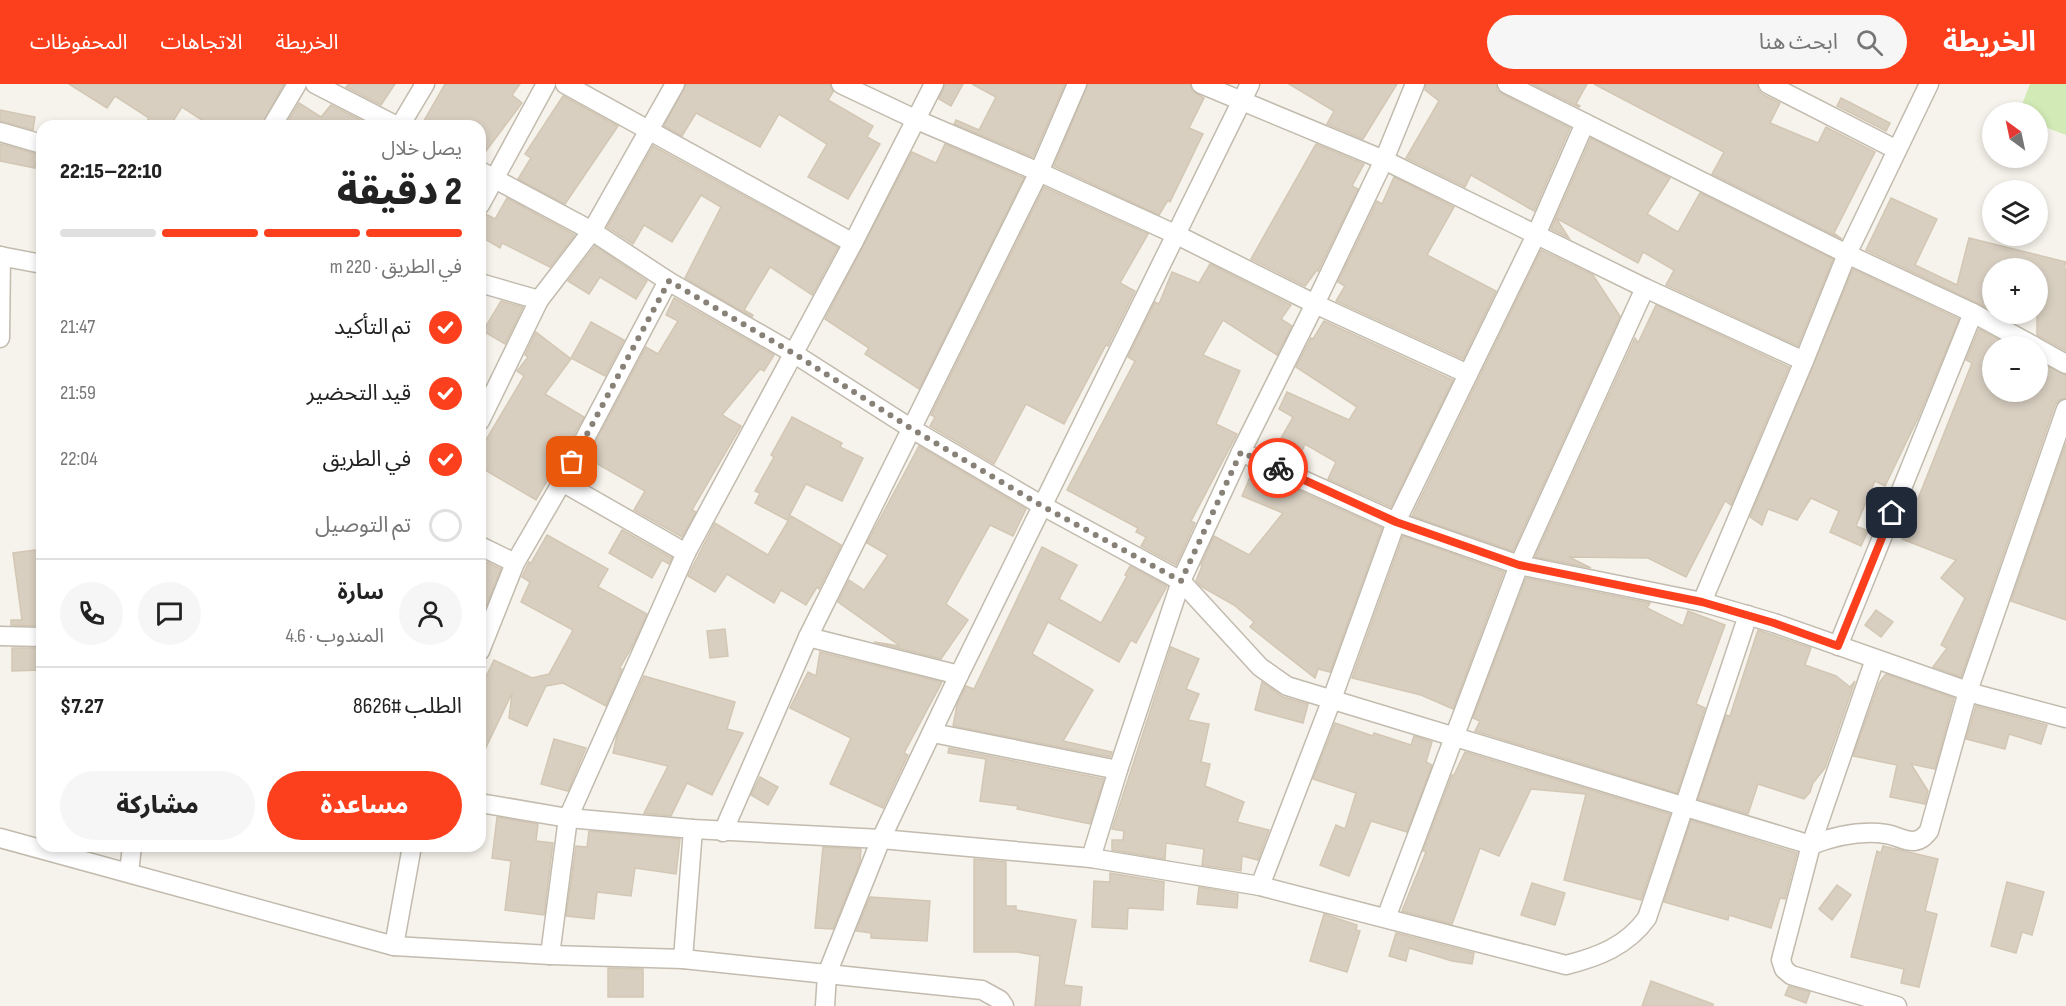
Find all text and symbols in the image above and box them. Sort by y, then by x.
search box [1487,15,1907,69]
icon: search [1853,26,1886,59]
text: الخريطة [1943,26,2036,59]
text: ابحث هنا [1759,29,1838,56]
text: المحفوظات [30,30,127,55]
text: الاتجاهات [160,30,242,55]
text: الخريطة [275,30,338,55]
north arrow [1982,102,2048,168]
map controls [1982,102,2048,402]
text: يصل خلال [382,137,462,161]
text: 22:10–22:15 [60,158,162,185]
text: 2 دقيقة [337,169,462,216]
button: layers [1982,180,2048,246]
text: في الطريق · 220 m [330,255,462,279]
button: + [1982,258,2048,324]
icon: check [429,311,462,344]
text: تم التأكيد [334,314,411,341]
text: 21:47 [60,315,95,339]
button: − [1982,336,2048,402]
icon: check [429,377,462,410]
text: قيد التحضير [307,380,411,407]
text: 21:59 [60,381,96,405]
pin [546,436,597,487]
courier [1248,438,1308,498]
icon: check [429,443,462,476]
icon: bag [555,445,588,478]
text: في الطريق [322,446,411,473]
text: 22:04 [60,447,98,471]
icon: bike [1262,452,1295,485]
pin [1866,487,1917,538]
icon: home [1875,496,1908,529]
text: تم التوصيل [315,512,411,539]
text: سارة [338,579,384,606]
button: phone [60,582,123,645]
button: chat [138,582,201,645]
button: person [399,582,462,645]
text: المندوب · 4.6 [285,624,384,648]
text: $7.27 [60,693,104,720]
text: الطلب #8626 [353,693,462,720]
button: مشاركة [60,771,255,840]
button: مساعدة [267,771,462,840]

